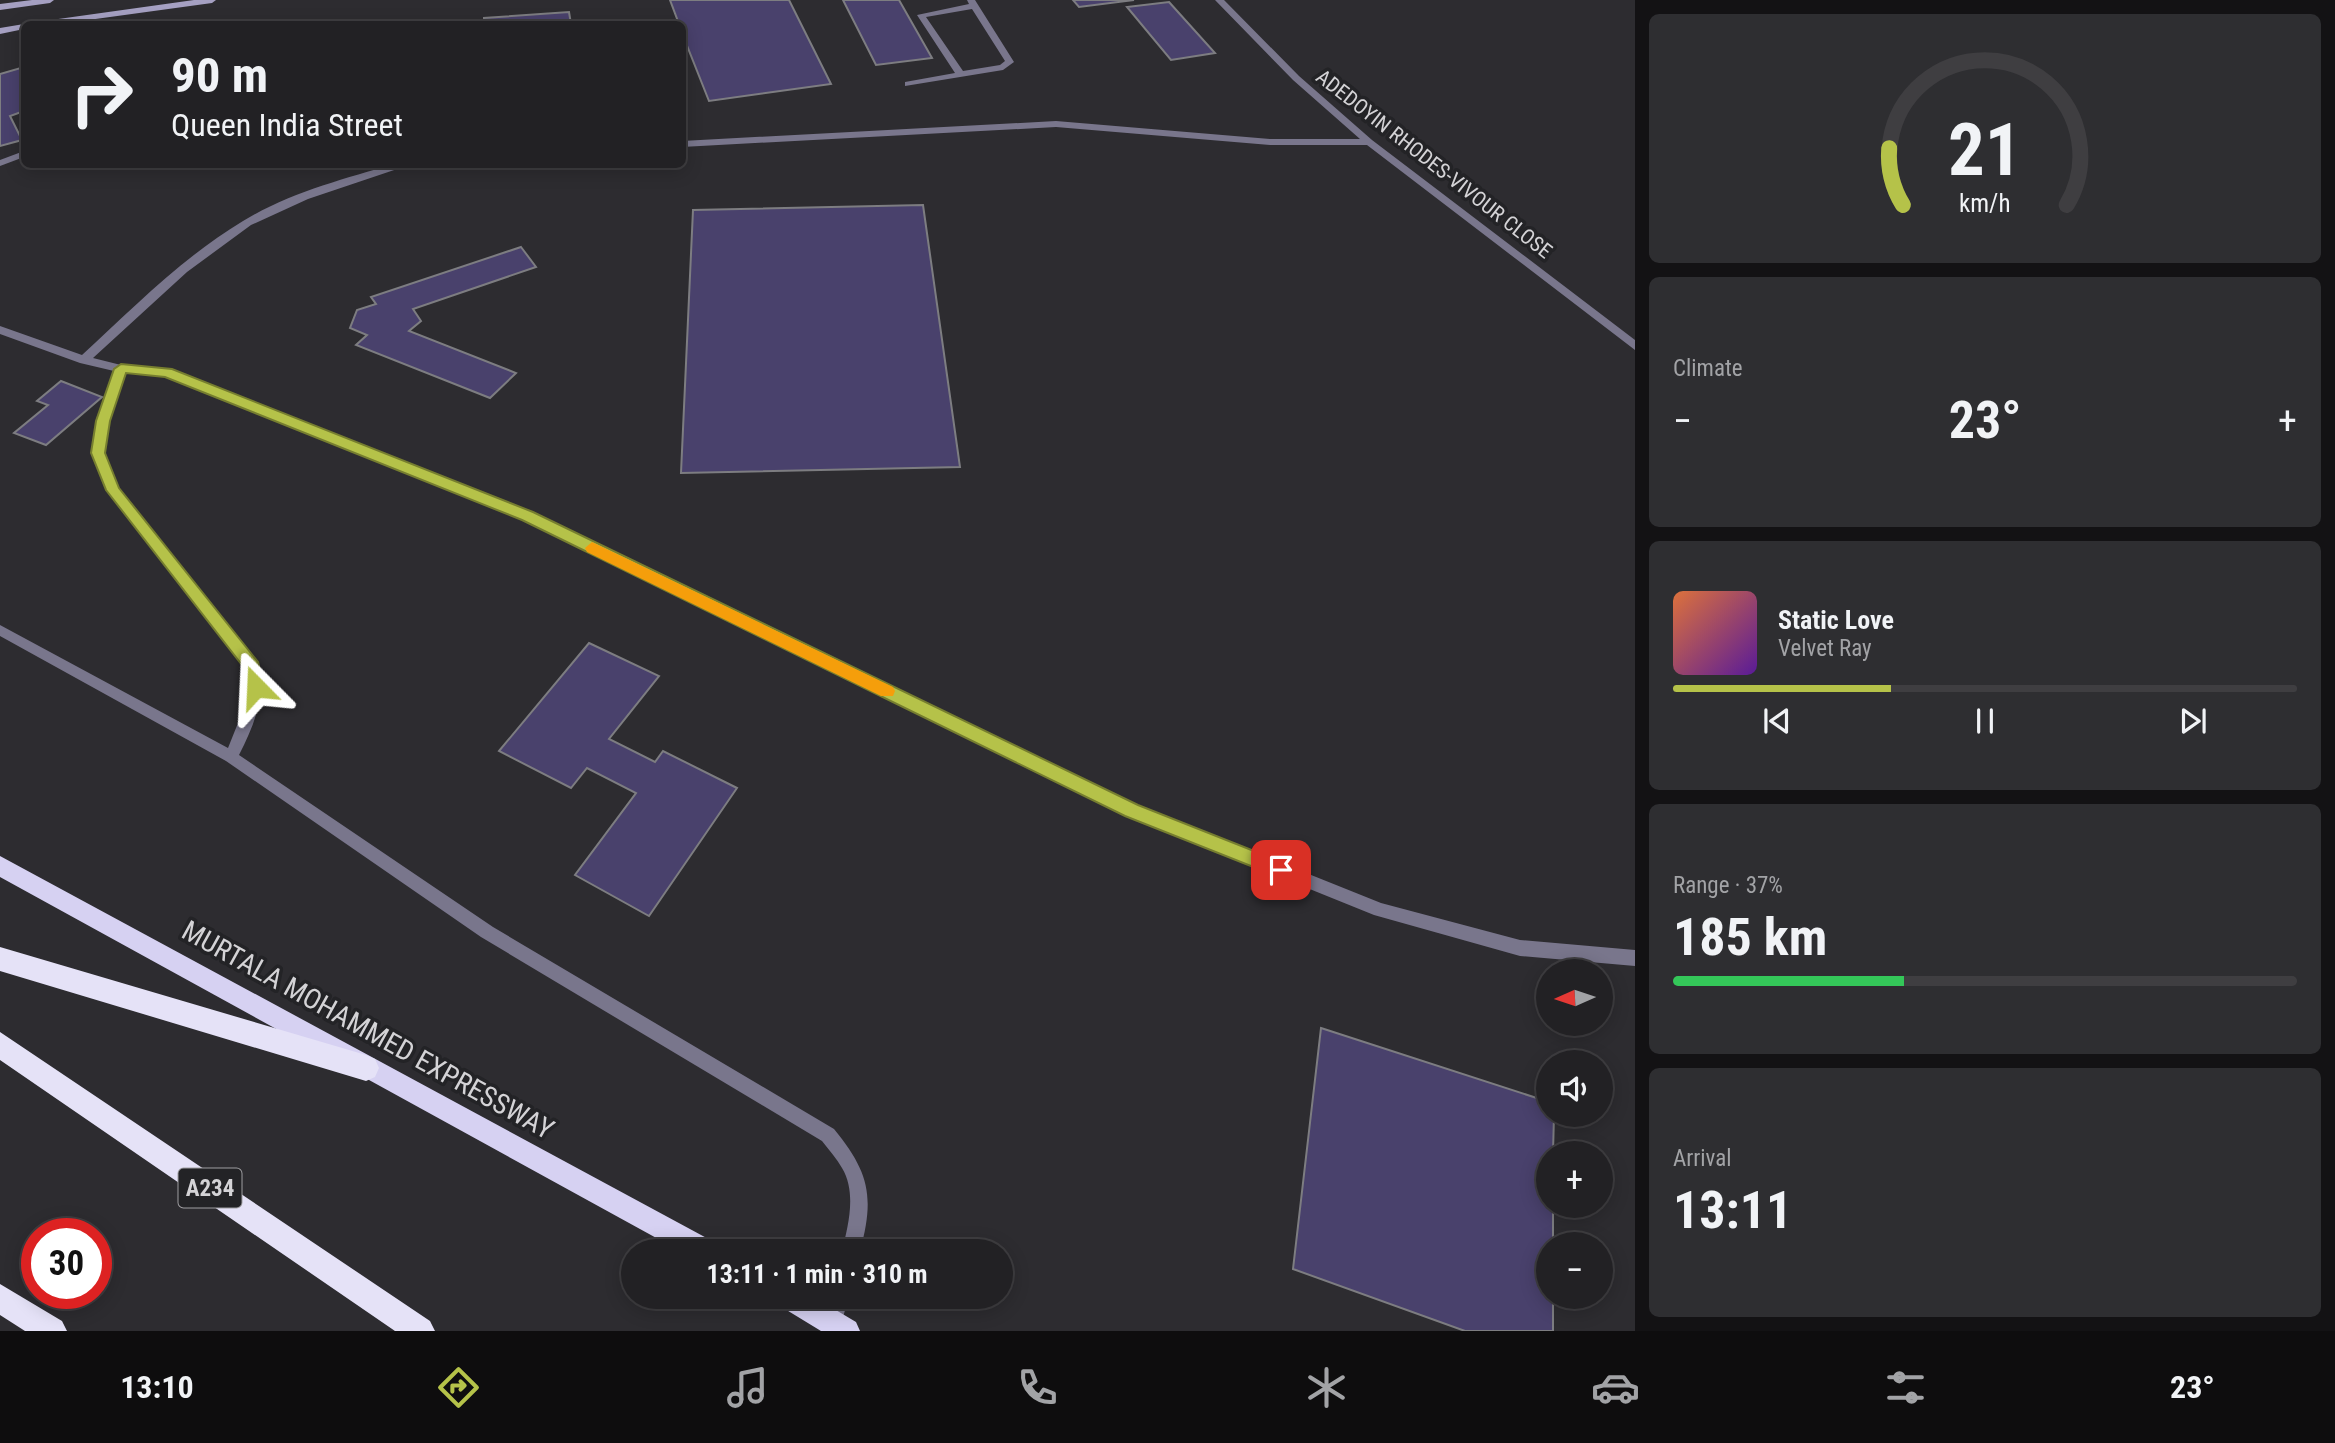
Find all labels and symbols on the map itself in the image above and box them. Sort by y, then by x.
street label: ADEDOYIN RHODES-VIVOUR CLOSE [1311,65,1557,263]
position arrow [219,650,293,724]
pin [1251,840,1311,900]
street label: MURTALA MOHAMMED EXPRESSWAY [176,914,560,1146]
north arrow [1536,959,1614,1036]
road number: A234 [178,1168,242,1208]
speed limit sign: 30 [21,1218,112,1309]

